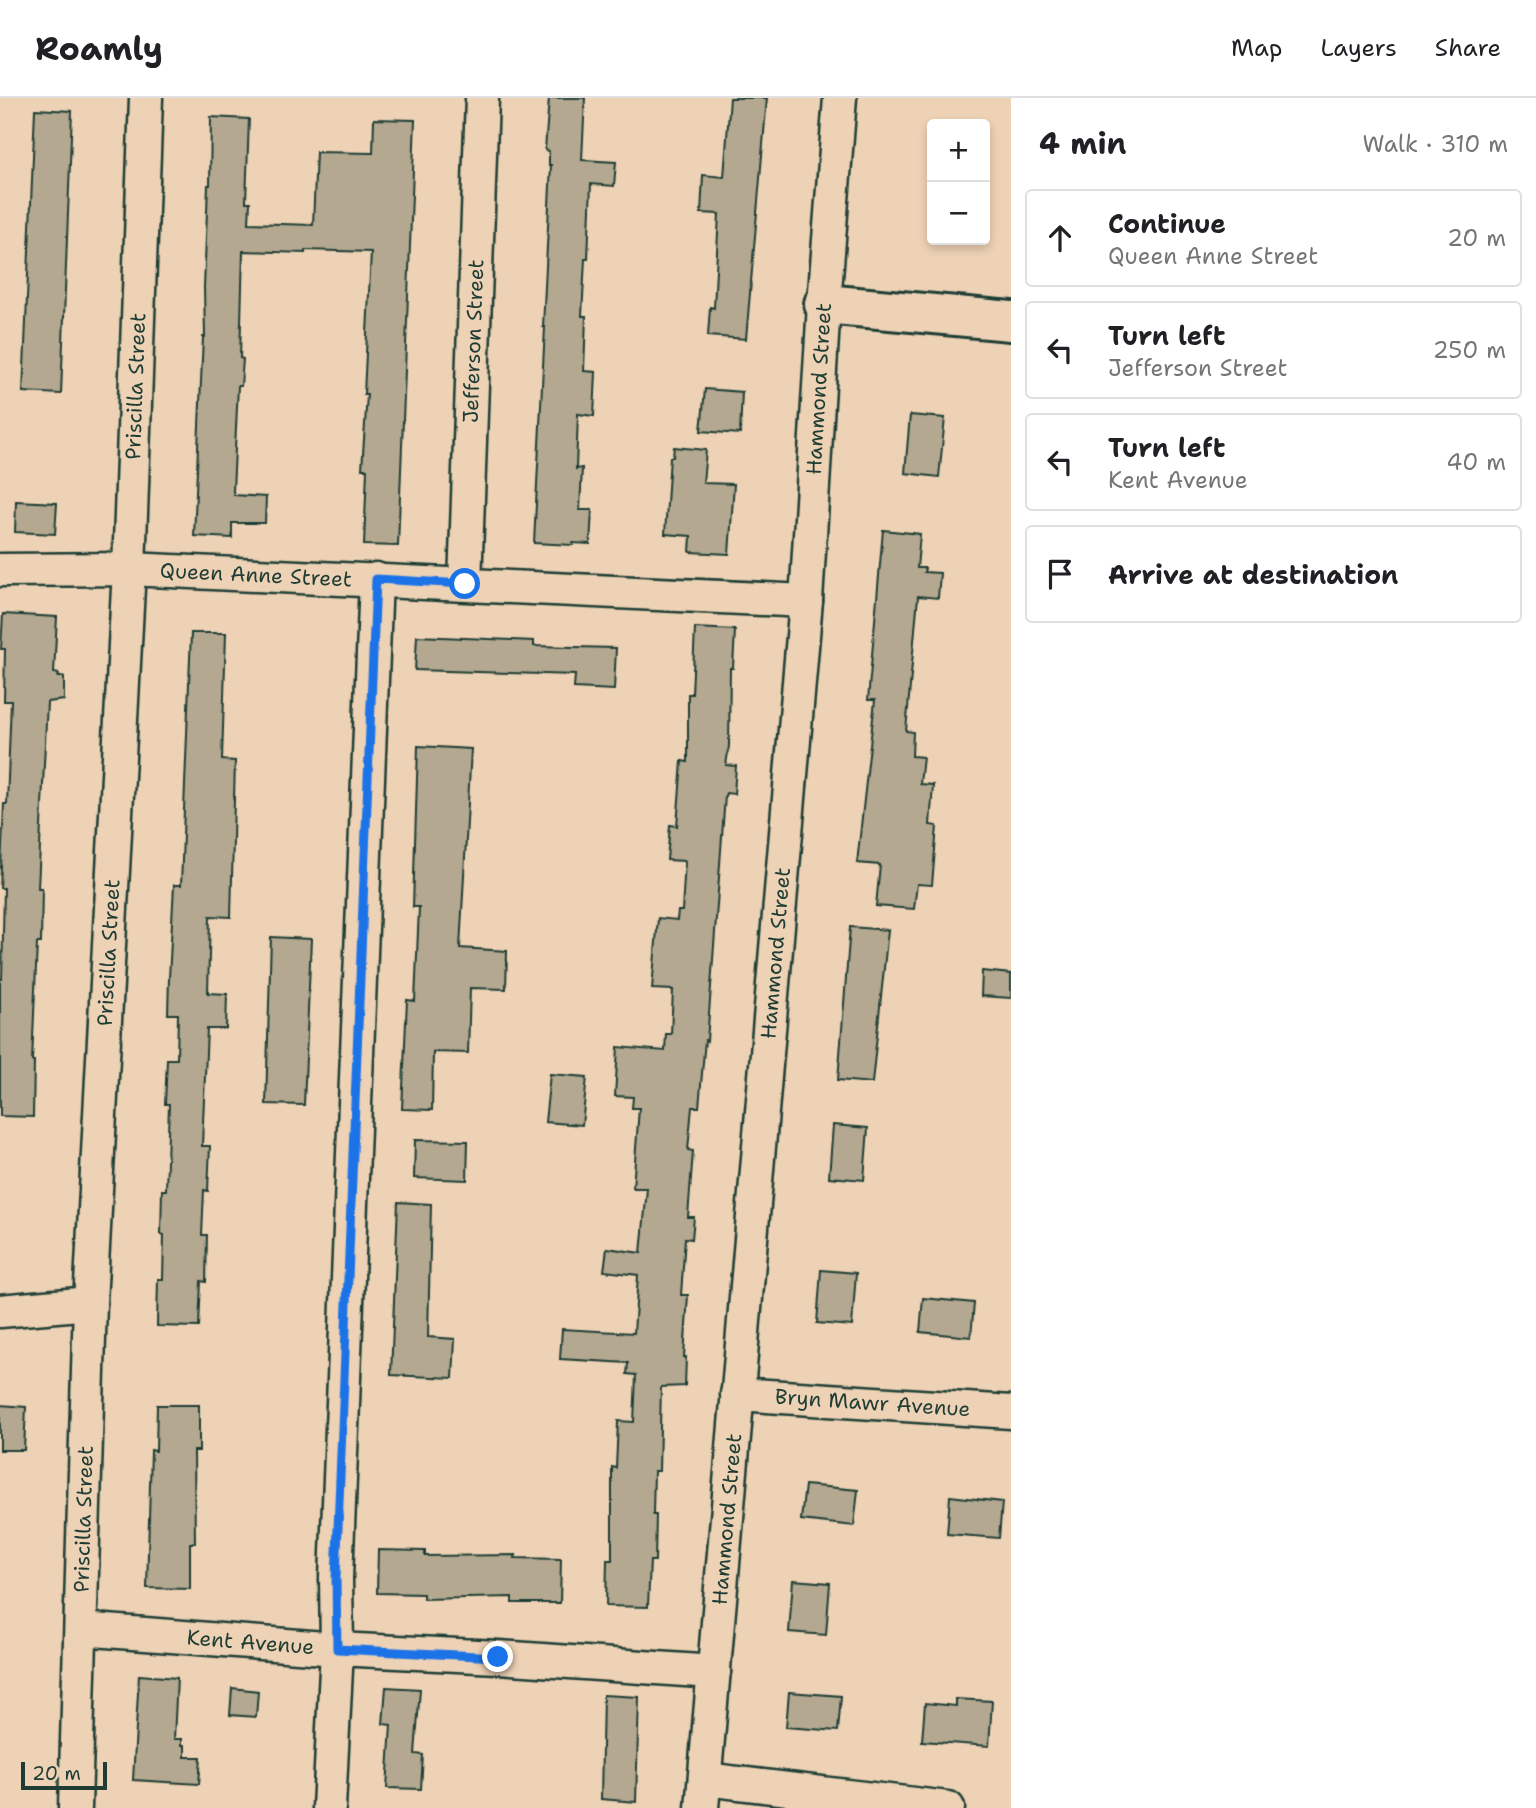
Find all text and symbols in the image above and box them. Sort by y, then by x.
text: Roamly [35,26,163,71]
text: Map [1231,32,1282,64]
text: Layers [1320,32,1397,64]
text: Share [1435,32,1501,64]
map controls [927,119,990,245]
button: + [927,119,990,182]
text: 4 min [1039,123,1126,164]
text: Walk · 310 m [1363,129,1508,159]
button: − [927,182,990,245]
text: Continue [1108,206,1226,241]
icon: ahead [1041,219,1079,257]
text: 20 m [1447,223,1506,253]
text: Queen Anne Street [1108,241,1318,271]
street label: Jefferson Street [457,259,490,424]
street label: Hammond Street [800,302,838,476]
street label: Priscilla Street [119,312,152,460]
text: Turn left [1108,318,1225,353]
icon: left [1041,331,1079,369]
text: 250 m [1433,335,1506,365]
text: Jefferson Street [1108,353,1287,383]
text: Turn left [1108,430,1225,465]
icon: left [1041,443,1079,481]
text: 40 m [1446,447,1506,477]
text: Kent Avenue [1108,465,1248,495]
icon: arrive [1041,555,1079,593]
street label: Queen Anne Street [159,556,353,594]
text: Arrive at destination [1108,557,1398,592]
route start [449,568,480,599]
street label: Hammond Street [754,866,797,1040]
street label: Priscilla Street [91,879,126,1027]
street label: Bryn Mawr Avenue [774,1383,971,1423]
street label: Hammond Street [706,1432,748,1606]
street label: Priscilla Street [67,1445,100,1593]
street label: Kent Avenue [186,1623,315,1661]
route end [482,1641,513,1672]
scale bar [21,1759,107,1791]
text: 20 m [32,1761,81,1786]

